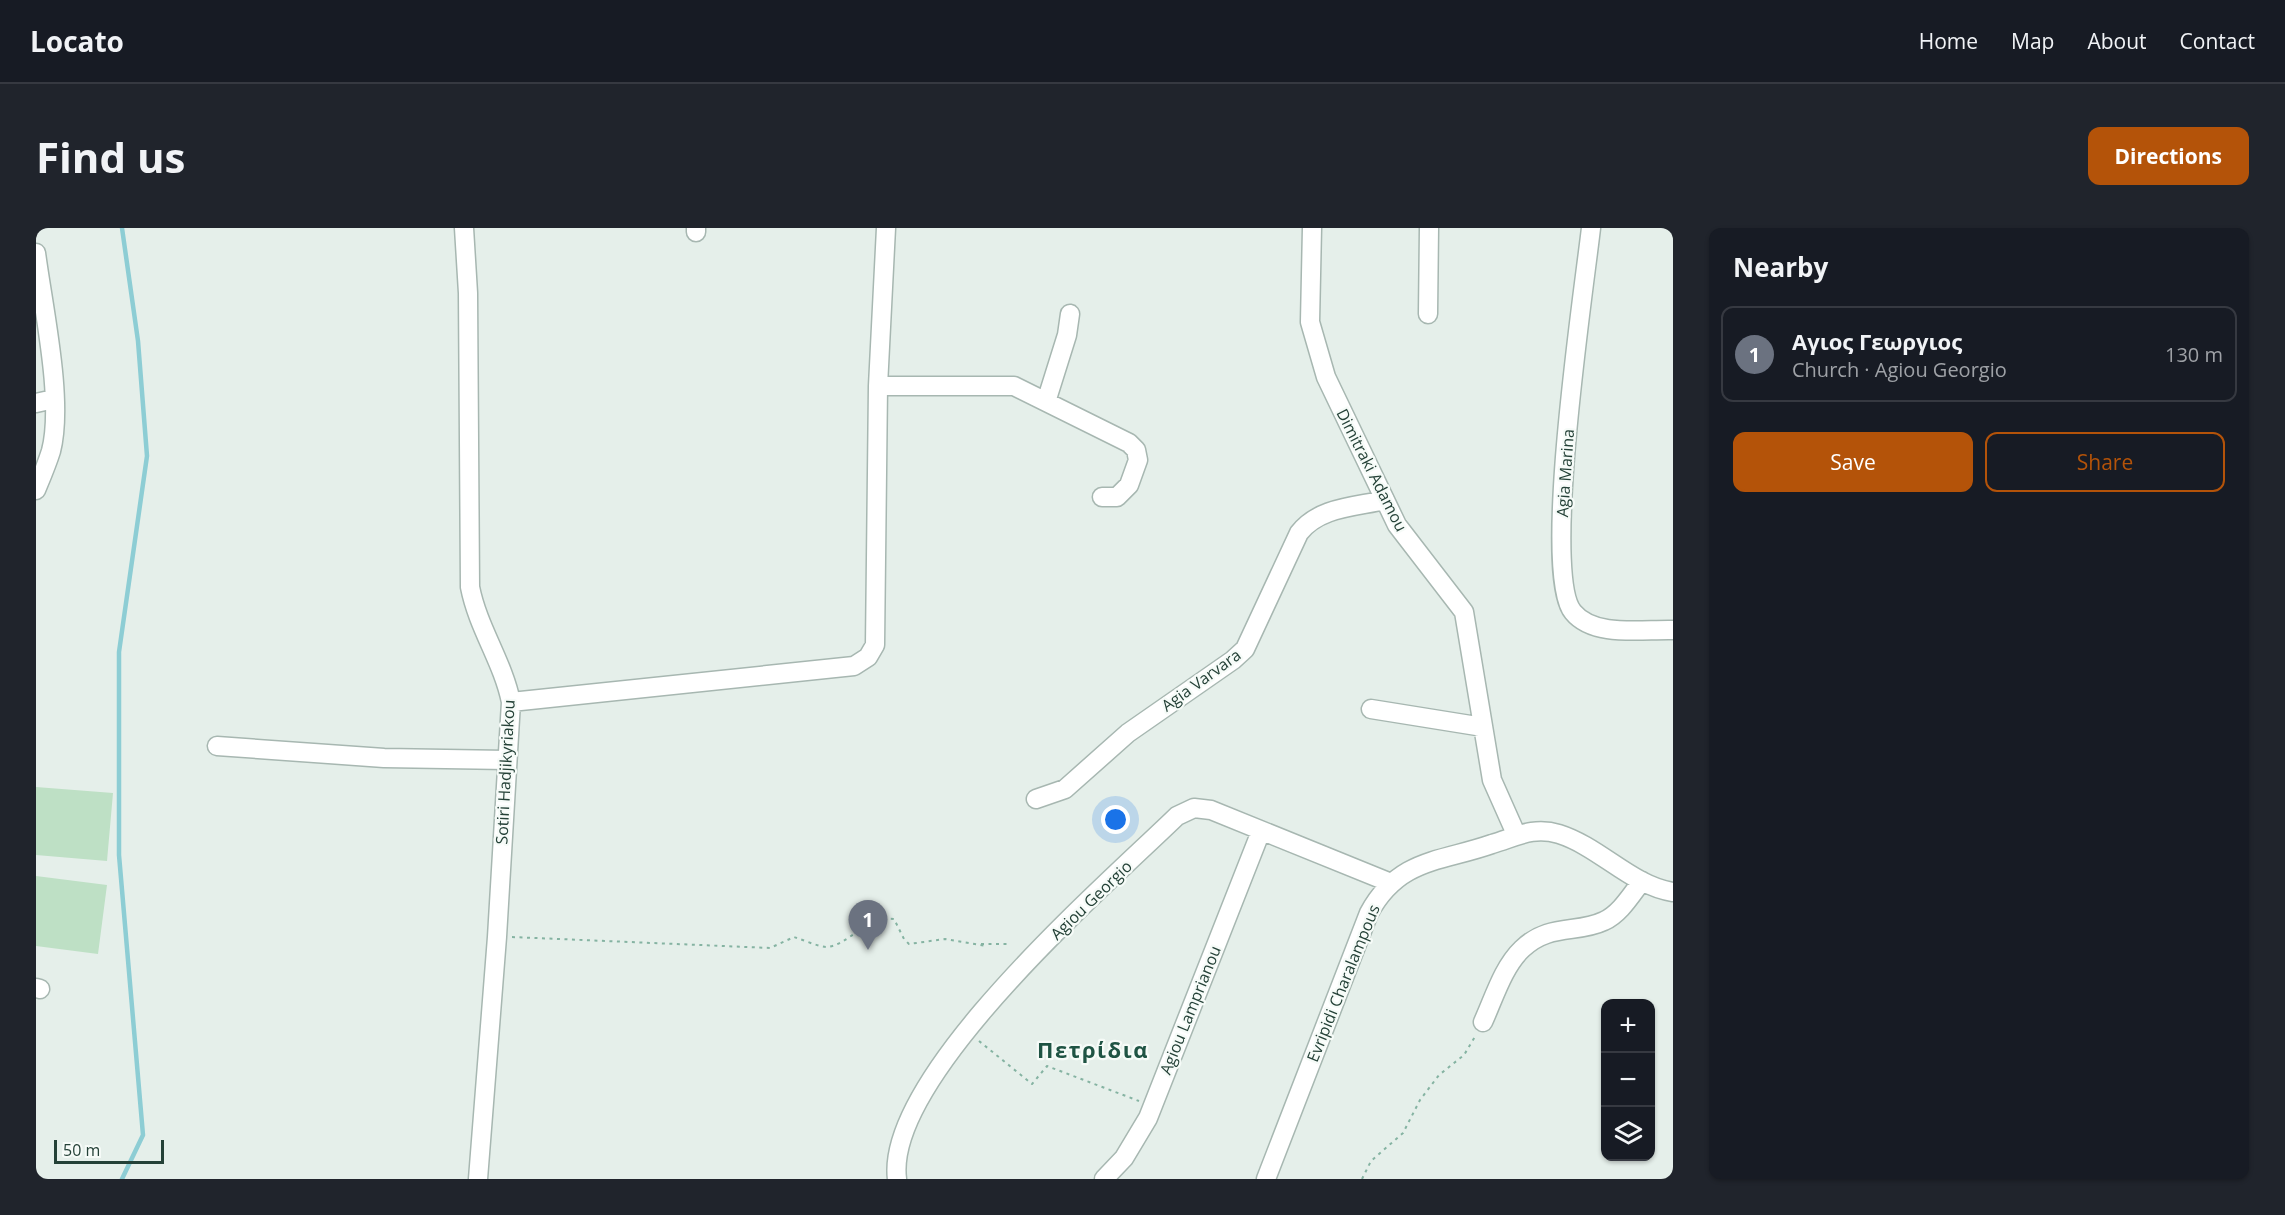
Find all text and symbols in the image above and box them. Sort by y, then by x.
text: Locato [30,22,124,60]
text: Home [1919,27,1978,55]
text: Map [2011,27,2054,55]
text: About [2087,27,2147,55]
text: Contact [2180,27,2255,55]
button: Directions [2088,127,2249,185]
text: Find us [36,128,185,185]
text: Nearby [1733,249,1828,285]
text: Αγιος Γεωργιος [1792,326,1962,356]
text: 1 [1749,341,1760,368]
text: 130 m [2165,341,2223,368]
text: Church · Agiou Georgio [1792,356,2007,383]
street label: Dimitraki Adamou [1331,405,1413,535]
street label: Agia Marina [1551,428,1579,518]
button: Save [1733,432,1973,492]
button: Share [1985,432,2225,492]
street label: Agia Varvara [1157,644,1245,716]
street label: Sotiri Hadjikyriakou [490,699,520,845]
your location [1101,805,1130,834]
street label: Agiou Georgio [1045,855,1137,945]
pin: 1 [848,900,888,950]
street label: Evripidi Charalampous [1301,901,1385,1065]
street label: Agiou Lamprianou [1154,942,1226,1078]
map controls [1601,999,1655,1161]
button: + [1601,999,1655,1053]
district label: Πετρίδια [1037,1034,1149,1064]
button: − [1601,1053,1655,1107]
button: layers [1601,1107,1655,1161]
scale bar [54,1137,164,1164]
text: 50 m [63,1139,100,1161]

